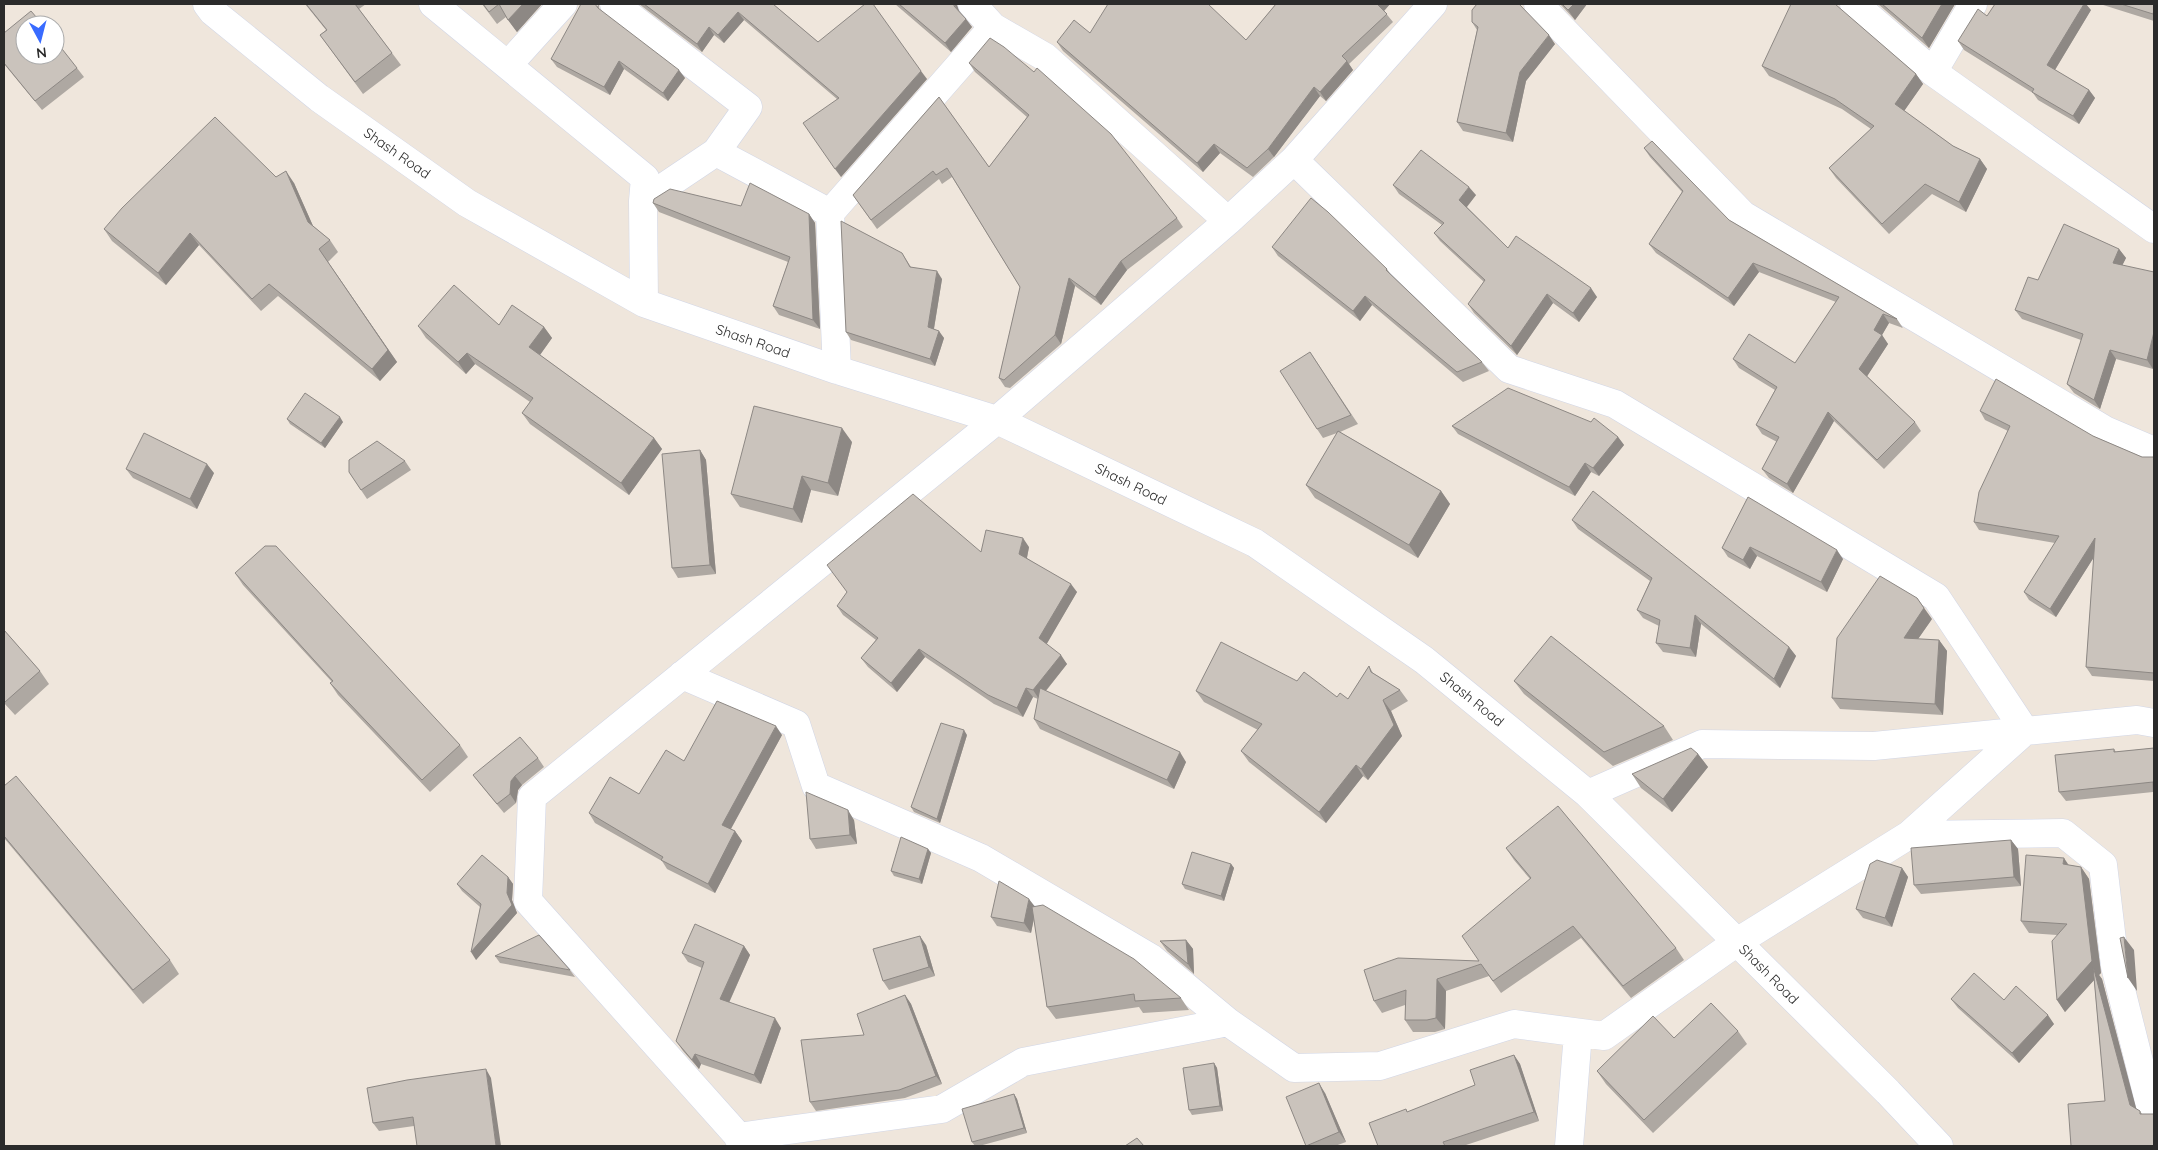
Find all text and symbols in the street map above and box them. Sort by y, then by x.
north arrow [15,15,65,65]
text: N [35,43,48,62]
street label: Shash Road [360,123,434,183]
street label: Shash Road [713,320,793,362]
street label: Shash Road [1092,459,1170,509]
street label: Shash Road [1436,668,1508,730]
street label: Shash Road [1735,940,1803,1008]

